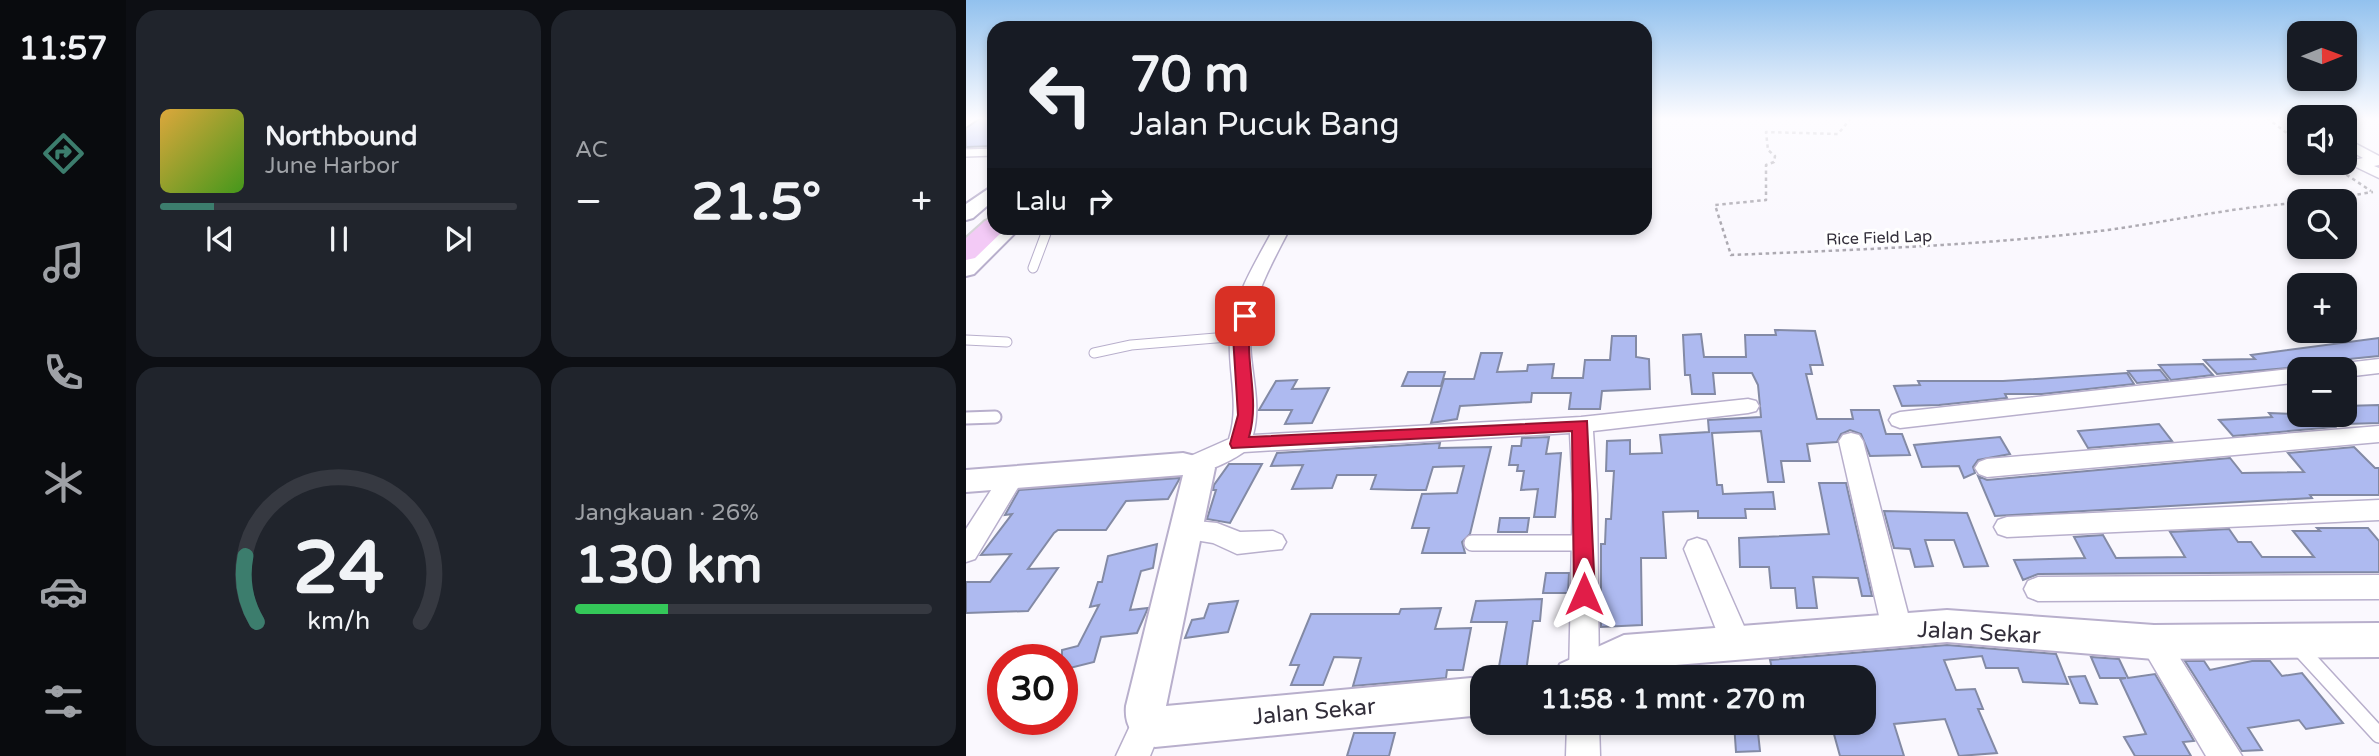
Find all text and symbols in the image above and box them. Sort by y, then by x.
north arrow [2287,21,2357,91]
map controls [2287,21,2357,427]
text: 11:57 [19,30,107,68]
text: 70 m [1130,46,1249,105]
icon: left [1015,49,1106,140]
button: sound [2287,105,2357,175]
text: Jalan Pucuk Bang [1130,106,1400,144]
text: Northbound [265,121,417,152]
icon: directions [39,129,88,178]
text: AC [575,136,608,164]
text: June Harbor [265,152,399,180]
text: 21.5° [691,171,821,234]
text: − [575,179,602,225]
text: + [911,179,932,225]
icon: right [1081,182,1119,220]
text: Lalu [1015,186,1067,217]
button: search [2287,189,2357,259]
icon: previous [201,220,239,258]
icon: pause [320,220,358,258]
icon: next [439,220,477,258]
street label: Rice Field Lap [1826,226,1932,250]
icon: music [39,238,88,287]
button: + [2287,273,2357,343]
pin [1215,286,1275,346]
icon: arrive [1226,297,1264,335]
icon: phone [39,348,88,397]
button: − [2287,357,2357,427]
icon: climate [39,458,88,507]
text: Jangkauan · 26% [575,499,759,527]
text: 24 [293,526,384,614]
text: 130 km [575,534,763,597]
position arrow [1547,557,1621,631]
icon: car [39,567,88,616]
text: km/h [307,606,370,636]
street label: Jalan Sekar [1917,616,2042,650]
speed limit sign: 30 [987,644,1078,735]
icon: filters [39,677,88,726]
text: 11:58 · 1 mnt · 270 m [1541,684,1805,715]
street label: Jalan Sekar [1251,693,1377,731]

